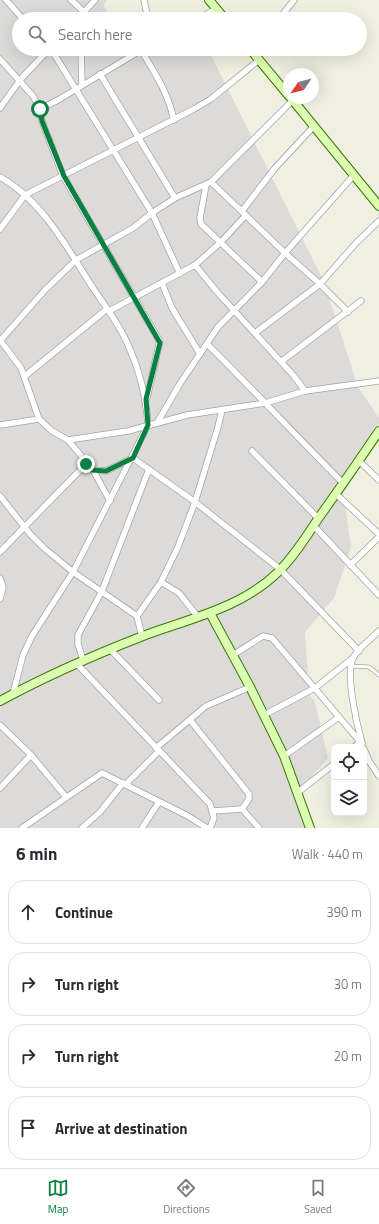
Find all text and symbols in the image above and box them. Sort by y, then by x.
search box [12,12,367,56]
icon: search [26,23,48,45]
text: Search here [58,23,132,46]
north arrow [283,68,319,104]
route start [31,100,49,118]
route end [77,455,95,473]
map controls [331,744,367,816]
button: locate [331,744,367,780]
button: layers [331,780,367,816]
text: 6 min [16,841,57,867]
text: Walk · 440 m [292,844,363,864]
icon: ahead [17,901,39,923]
text: Continue [55,901,113,924]
text: 390 m [326,902,362,922]
icon: right [17,973,39,995]
text: Turn right [55,973,119,996]
text: 30 m [334,974,362,994]
icon: right [17,1045,39,1067]
text: Turn right [55,1045,119,1068]
text: 20 m [334,1046,362,1066]
icon: arrive [17,1117,39,1139]
text: Arrive at destination [55,1117,188,1140]
tab: Map [47,1177,69,1217]
tab: Directions [163,1177,210,1217]
tab: Saved [304,1177,332,1217]

